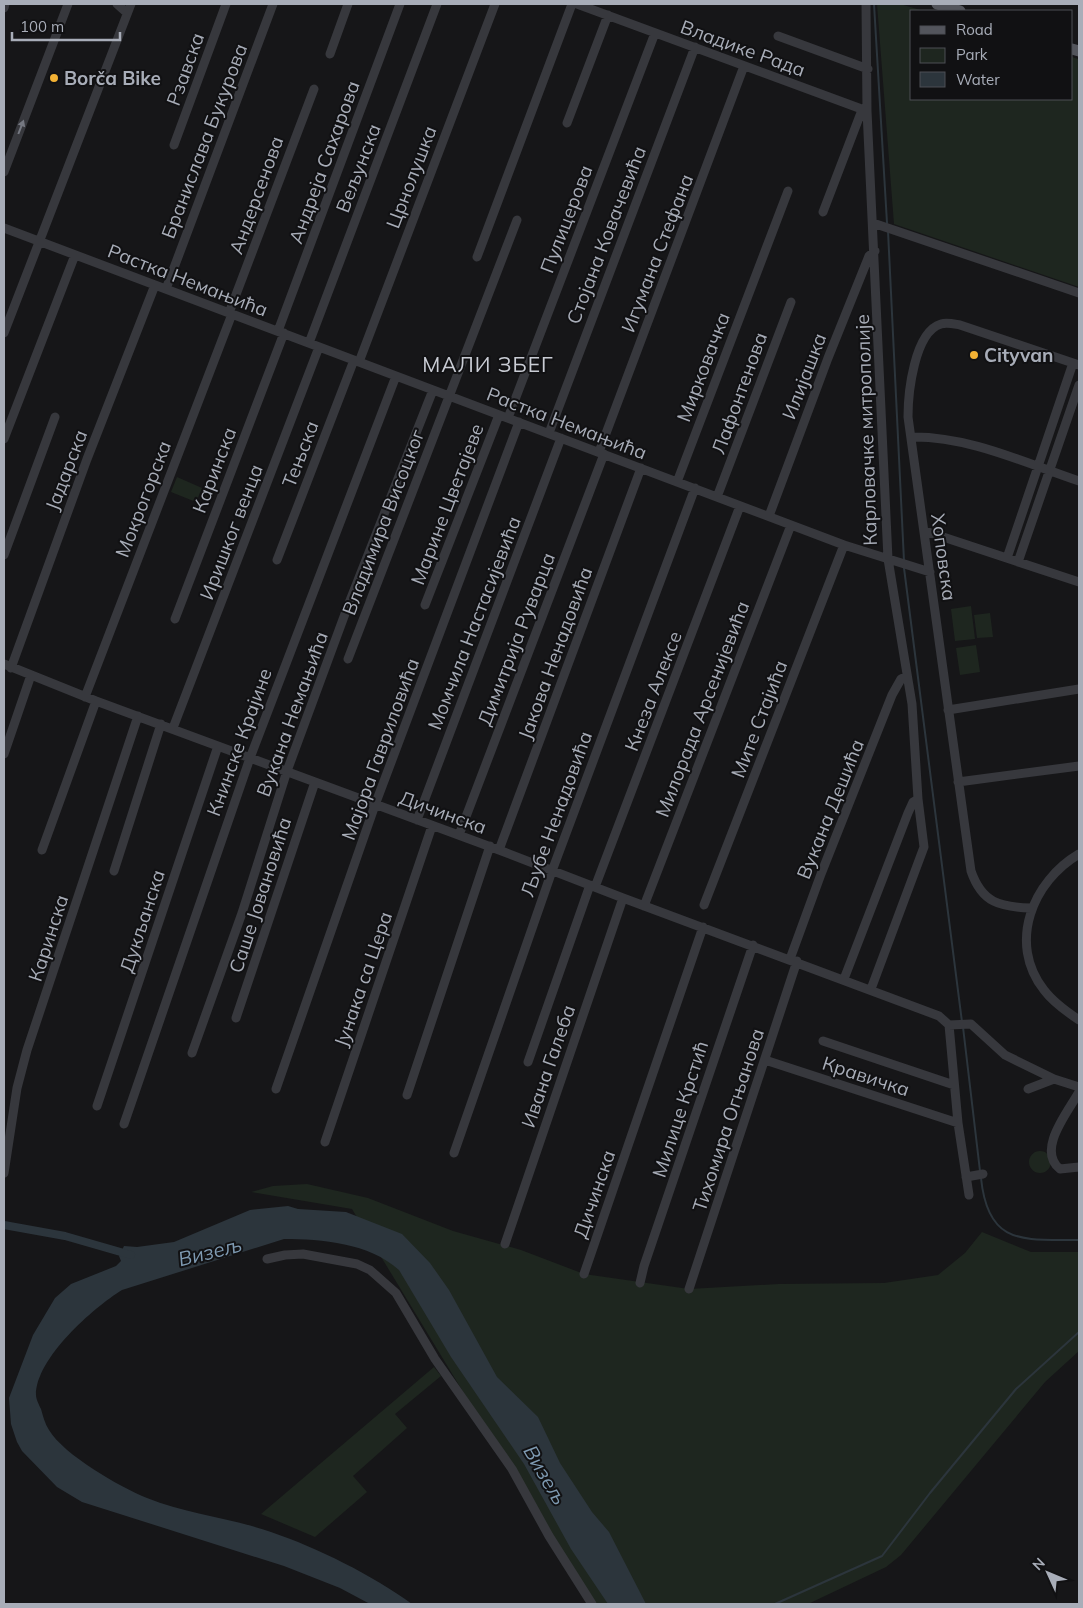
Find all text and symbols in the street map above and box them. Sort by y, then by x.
scale bar [12,10,120,42]
legend [910,10,1073,100]
street label: Владике Рада [677,14,809,82]
text: 100 m [20,17,64,36]
text: Road [956,20,993,39]
street label: Рзавска [161,29,209,109]
street label: Бранислава Букурова [156,40,252,242]
text: Park [956,45,988,64]
place label: Borča Bike [64,66,161,90]
text: Water [956,70,1000,89]
marker: Borča Bike [48,72,60,84]
street label: Андреја Сахарова [283,77,365,247]
one-way arrow [18,119,25,134]
street label: Вељунска [330,120,386,216]
street label: Црнолушка [380,122,442,232]
street label: Андерсенова [224,133,288,257]
street label: Стојана Ковачевића [561,143,651,327]
street label: Пулицерова [534,162,598,276]
street label: Игумана Стефана [616,171,698,335]
street label: Растка Немањића [105,238,271,322]
street label: Мирковачка [671,309,735,425]
street label: Карловачке митрополије [850,314,882,546]
street label: Лафонтенова [706,329,772,457]
street label: Илијашка [777,330,831,422]
place label: Cityvan [984,343,1054,367]
marker: Cityvan [968,349,980,361]
district label: МАЛИ ЗБЕГ [422,351,554,377]
street label: Растка Немањића [484,381,650,465]
street label: Тењска [276,417,324,491]
street label: Марине Цветајеве [405,420,489,588]
street label: Каринска [187,424,241,516]
street label: Владимира Висоцког [337,425,430,618]
street label: Јадарска [40,426,92,514]
street label: Мокрогорска [110,437,176,561]
street label: Иришког венца [194,461,268,603]
street label: Хоповска [926,512,962,602]
street label: Момчила Настасијевића [422,513,526,733]
street label: Димитрија Руварца [472,549,560,729]
street label: Јакова Ненадовића [513,564,597,742]
street label: Милорада Арсенијевића [650,598,754,820]
street label: Вукана Немањића [251,628,333,800]
street label: Кнеза Алексе [619,628,687,754]
street label: Мајора Гавриловића [336,655,424,843]
street label: Мите Стајића [726,657,792,781]
street label: Книнске Крајине [201,665,277,819]
street label: Љубе Ненадовића [515,728,597,900]
street label: Вукана Дешића [791,736,869,882]
street label: Дичинска [396,785,490,839]
street label: Саше Јовановића [224,814,296,976]
street label: Дукљанска [114,867,170,975]
street label: Каринска [23,892,73,984]
street label: Јунака са Цера [329,908,397,1050]
street label: Ивана Галеба [516,1001,580,1131]
street label: Тихомира Огњанова [687,1025,769,1215]
street label: Милице Крстић [647,1038,713,1180]
street label: Кравичка [819,1051,913,1101]
street label: Дичинска [568,1147,620,1241]
water label: Визељ [176,1232,244,1271]
water label: Визељ [518,1441,572,1509]
north arrow [1023,1548,1073,1598]
text: N [1029,1554,1049,1574]

